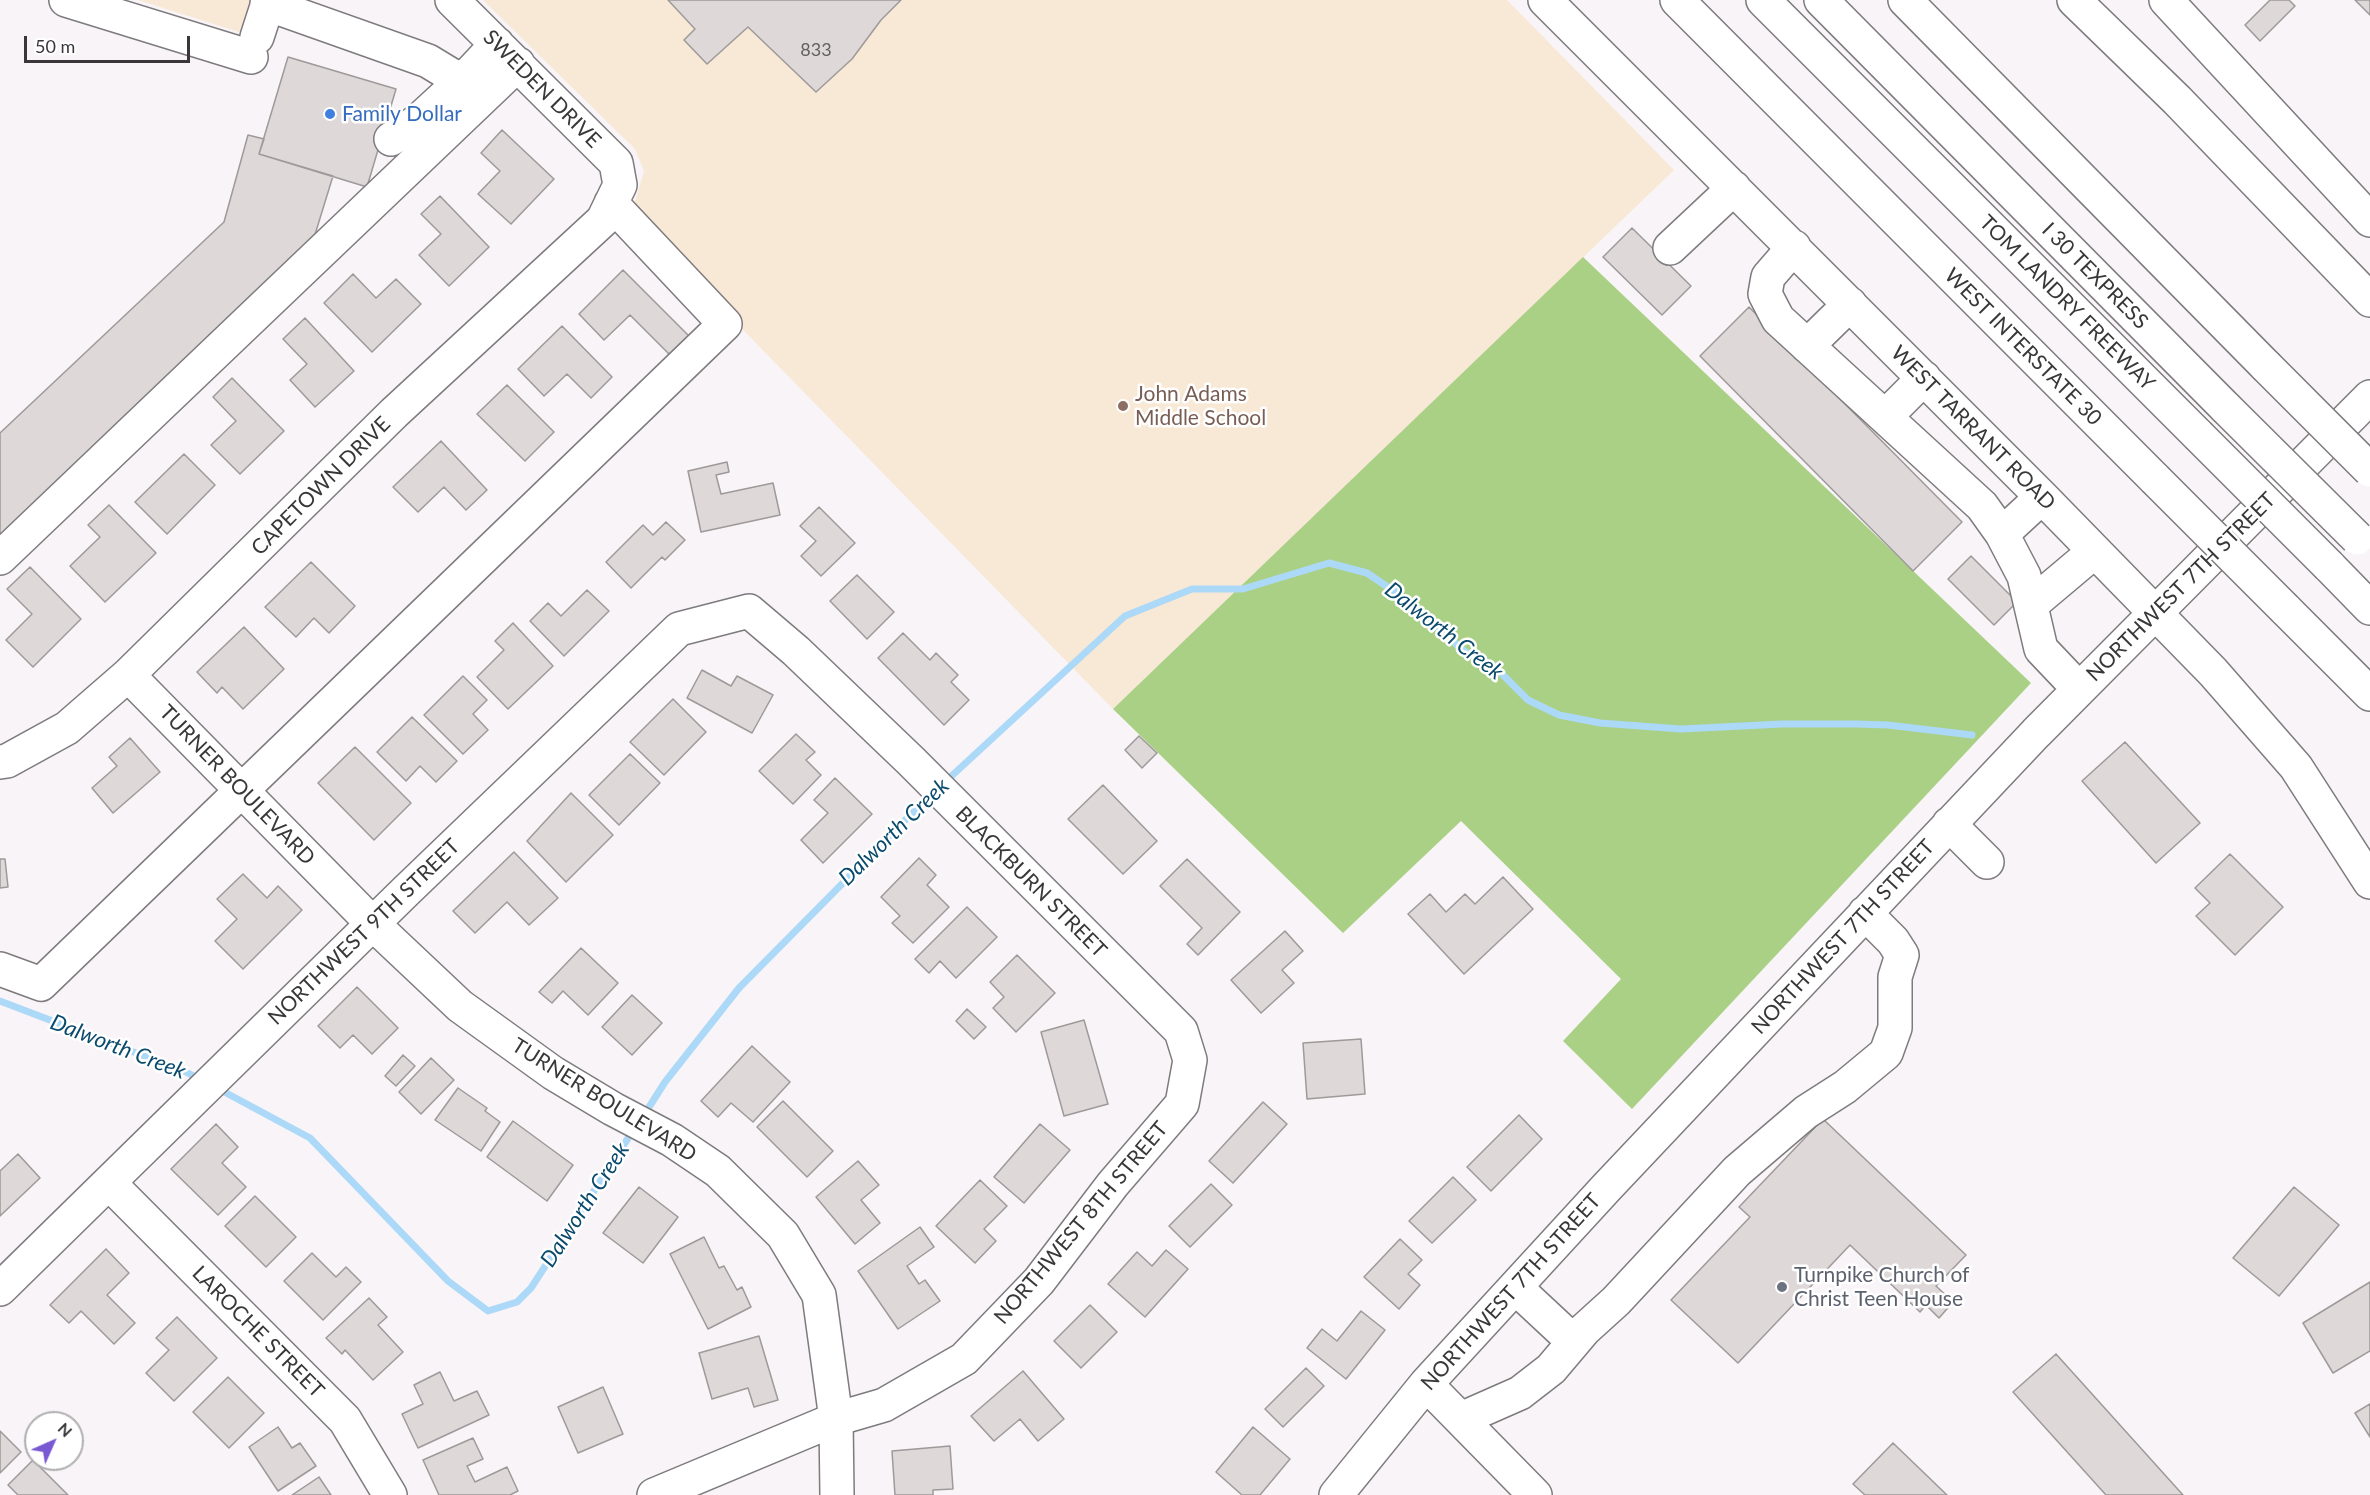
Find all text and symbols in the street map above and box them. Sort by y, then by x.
scale bar [27,24,194,62]
street label: SWEDEN DRIVE [478,25,606,153]
text: 50 m [35,35,75,57]
house number: 833 [800,39,832,61]
place label: Family Dollar [342,101,462,127]
marker: Family Dollar [323,107,337,121]
street label: TOM LANDRY FREEWAY [1974,210,2160,396]
street label: I 30 TEXPRESS [2037,218,2153,334]
street label: WEST INTERSTATE 30 [1939,263,2107,431]
street label: WEST TARRANT ROAD [1886,341,2060,515]
place label: John Adams Middle School [1135,381,1266,431]
marker: John Adams Middle School [1116,399,1130,413]
street label: CAPETOWN DRIVE [246,411,396,561]
street label: NORTHWEST 7TH STREET [2081,487,2281,687]
water label: Dalworth Creek [1380,577,1508,685]
street label: TURNER BOULEVARD [154,700,320,870]
water label: Dalworth Creek [833,773,955,891]
street label: BLACKBURN STREET [950,801,1112,963]
street label: NORTHWEST 9TH STREET [263,834,465,1030]
street label: NORTHWEST 7TH STREET [1746,835,1940,1039]
water label: Dalworth Creek [46,1009,190,1085]
street label: TURNER BOULEVARD [507,1033,701,1167]
street label: NORTHWEST 8TH STREET [989,1117,1173,1329]
water label: Dalworth Creek [535,1138,635,1272]
street label: NORTHWEST 7TH STREET [1416,1188,1606,1396]
street label: LAROCHE STREET [187,1261,329,1403]
place label: Turnpike Church of Christ Teen House [1794,1262,1969,1312]
marker: Turnpike Church of Christ Teen House [1775,1280,1789,1294]
north arrow [24,1411,84,1471]
text: N [55,1418,77,1440]

